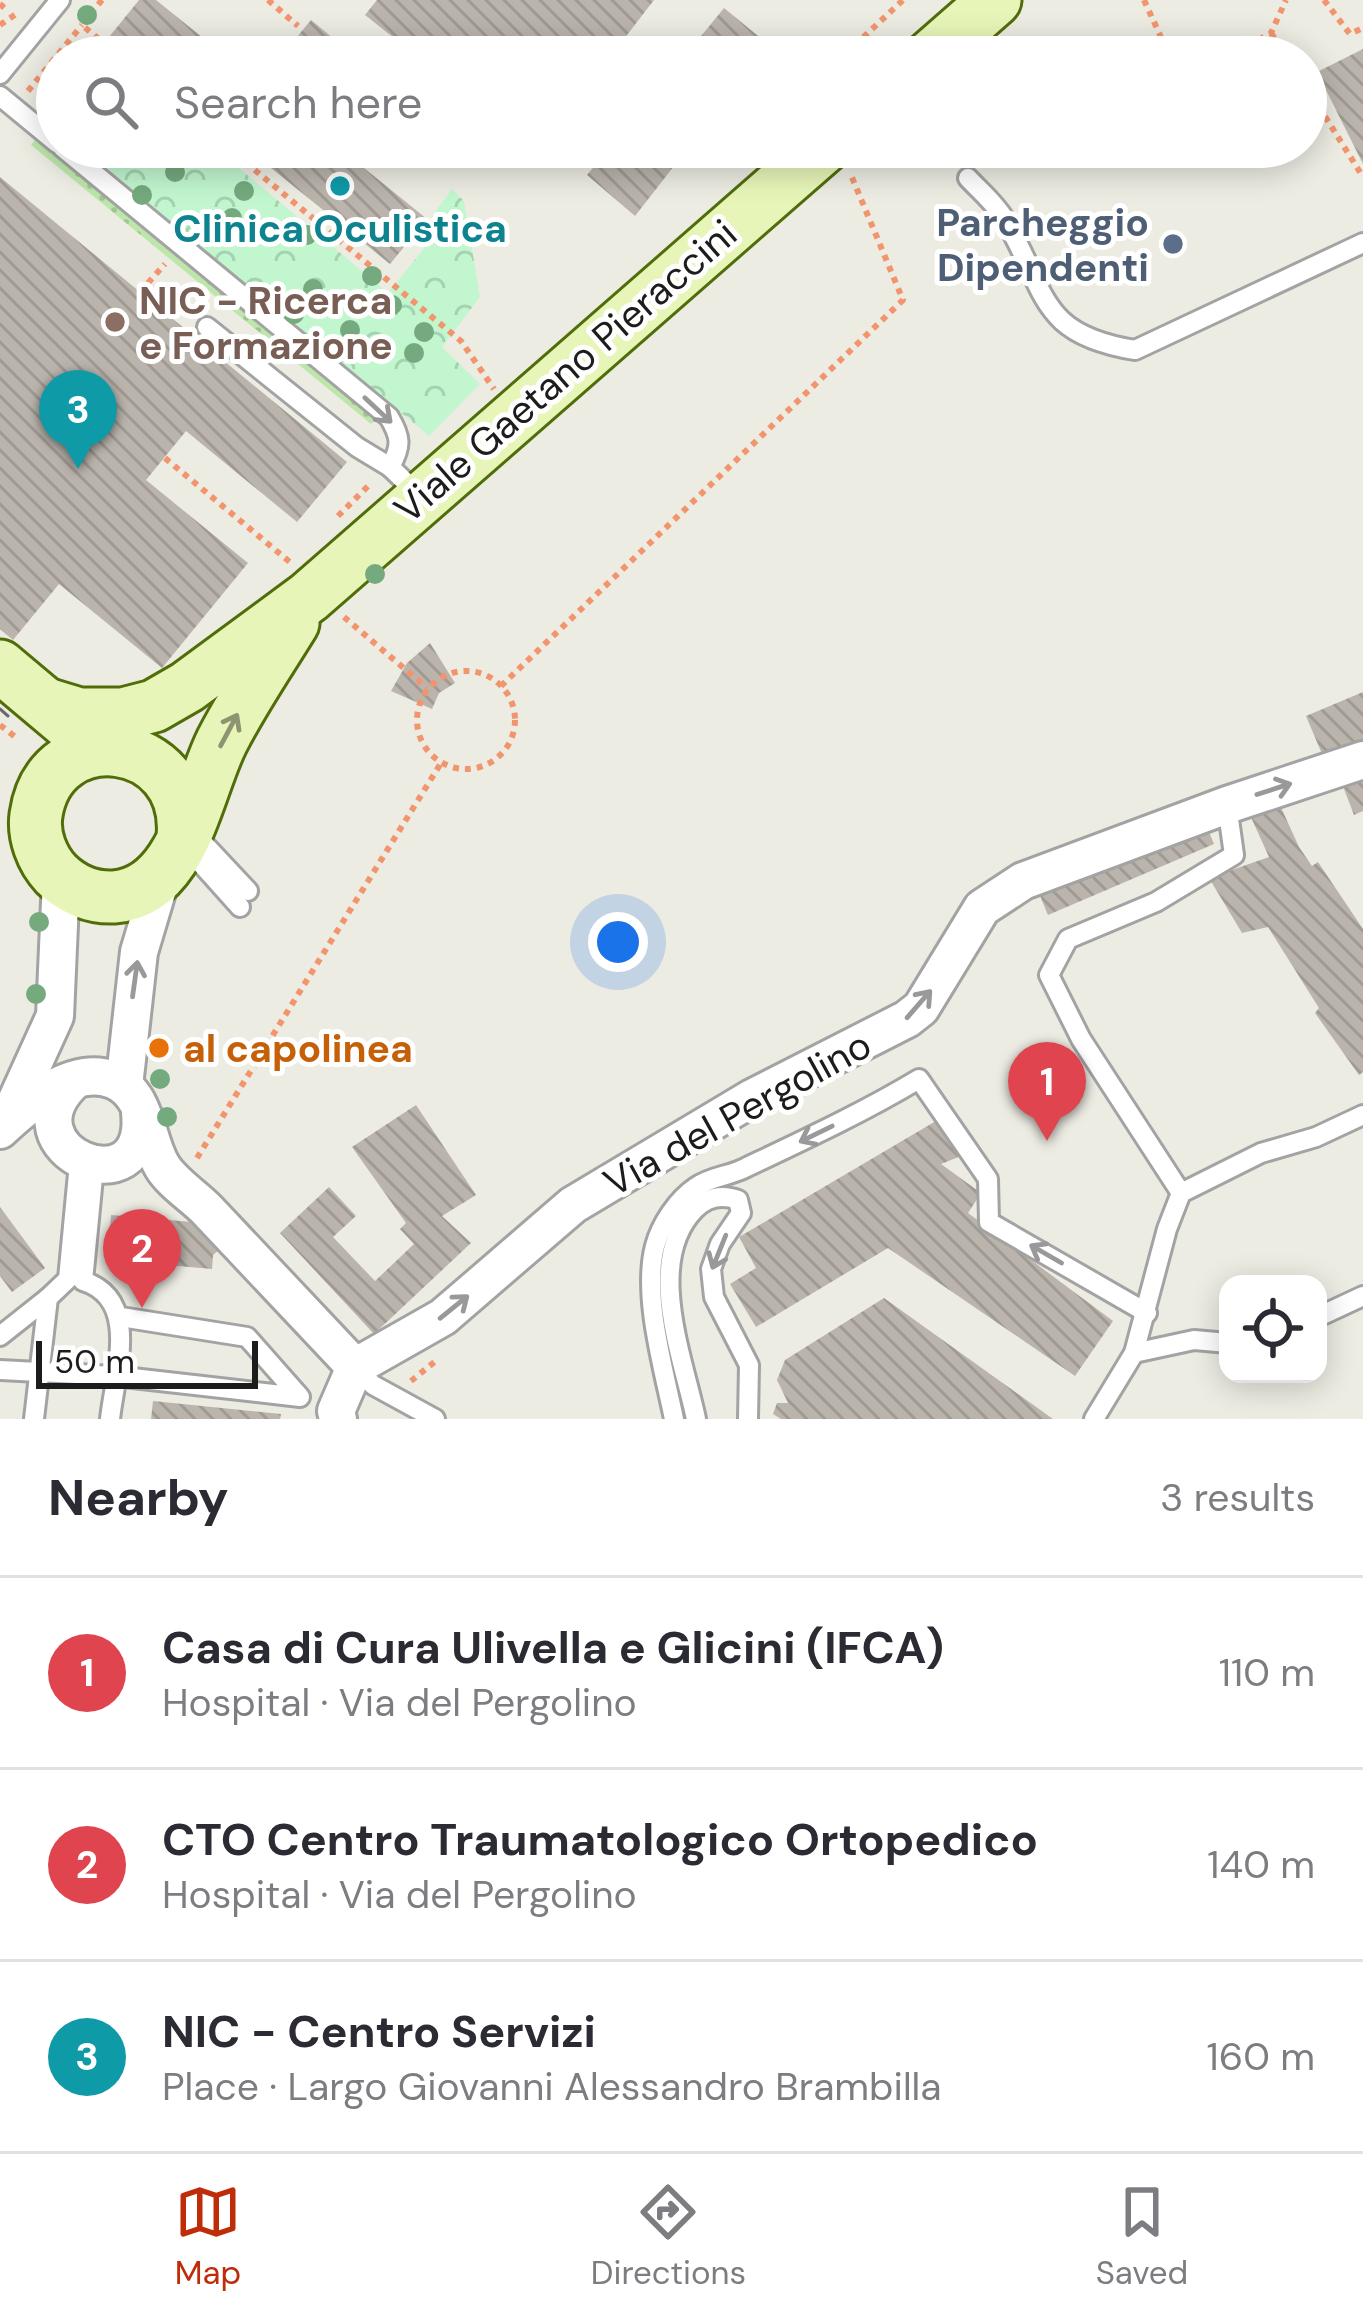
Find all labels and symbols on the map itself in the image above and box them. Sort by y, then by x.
marker: Clinica Oculistica [327,173,353,199]
place label: Parcheggio Dipendenti [936,197,1149,293]
place label: Clinica Oculistica [173,203,507,254]
street label: Viale Gaetano Pieraccini [383,208,747,534]
marker: Parcheggio Dipendenti [1160,231,1186,257]
place label: NIC - Ricerca e Formazione [139,275,393,371]
marker: NIC - Ricerca e Formazione [102,309,128,335]
pin: 3 [39,370,117,469]
one-way arrow [363,395,392,423]
one-way arrow [218,713,241,748]
one-way arrow [1254,777,1292,799]
your location [588,912,648,972]
one-way arrow [124,960,147,999]
one-way arrow [904,989,932,1020]
street label: Via del Pergolino [595,1019,880,1208]
place label: al capolinea [183,1023,413,1074]
marker: al capolinea [146,1035,172,1061]
pin: 1 [1008,1042,1086,1141]
one-way arrow [799,1124,835,1146]
pin: 2 [103,1209,181,1308]
one-way arrow [707,1233,728,1270]
one-way arrow [1029,1242,1064,1266]
one-way arrow [438,1294,470,1320]
scale bar [36,1335,258,1388]

